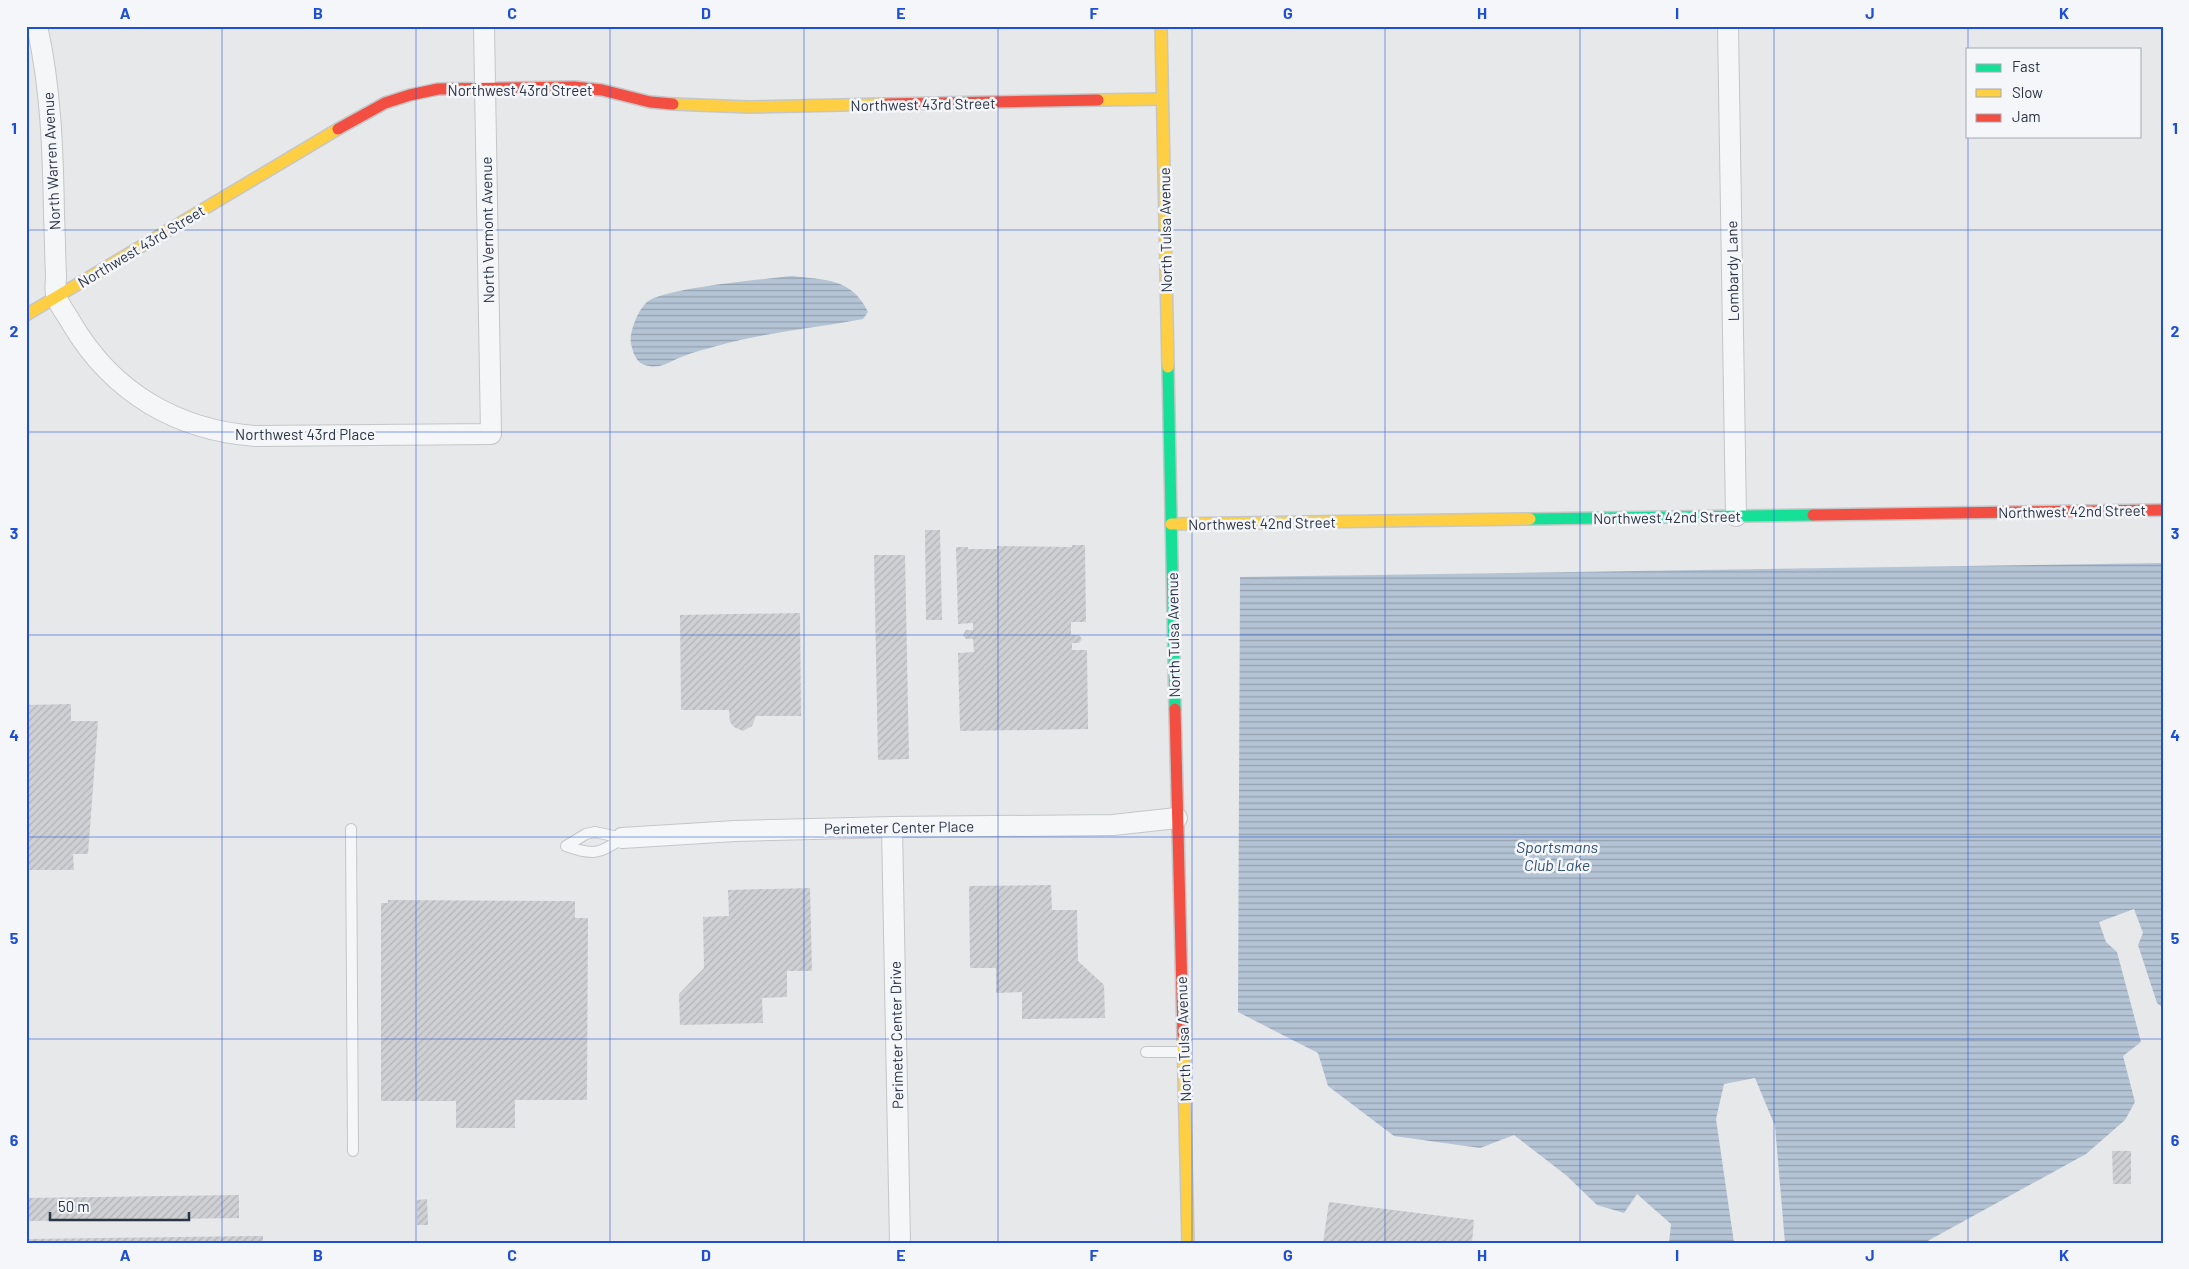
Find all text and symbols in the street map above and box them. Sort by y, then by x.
text: A [120,3,131,22]
text: B [313,3,323,22]
text: C [507,3,517,22]
text: D [701,3,711,22]
text: E [896,3,906,22]
text: F [1090,3,1099,22]
text: G [1283,3,1293,22]
text: H [1477,3,1487,22]
text: I [1675,3,1679,22]
text: J [1865,3,1875,22]
text: K [2059,3,2069,22]
legend [1966,48,2142,138]
text: Fast [2012,57,2040,75]
street label: Northwest 43rd Street [448,81,593,99]
text: Slow [2012,83,2043,101]
street label: North Warren Avenue [38,91,64,231]
street label: Northwest 43rd Street [850,94,996,114]
text: Jam [2012,107,2041,125]
text: 1 [11,118,17,137]
text: 1 [2172,118,2178,137]
street label: North Vermont Avenue [477,156,497,304]
street label: North Tulsa Avenue [1155,167,1175,293]
street label: Northwest 43rd Street [74,201,208,291]
street label: Lombardy Lane [1722,221,1742,321]
text: 2 [10,321,19,340]
text: 2 [2171,321,2180,340]
street label: Northwest 43rd Place [235,425,375,443]
street label: Northwest 42nd Street [1998,501,2146,521]
street label: Northwest 42nd Street [1593,507,1741,527]
street label: Northwest 42nd Street [1188,513,1336,533]
text: 3 [10,523,18,542]
text: 3 [2171,523,2179,542]
street label: North Tulsa Avenue [1163,572,1183,698]
text: 4 [9,725,19,744]
text: 4 [2170,725,2180,744]
street label: Perimeter Center Place [824,817,974,837]
water label: Sportsmans Club Lake [1516,837,1599,874]
text: 5 [10,928,19,947]
text: 5 [2171,928,2180,947]
street label: Perimeter Center Drive [886,961,906,1109]
street label: North Tulsa Avenue [1172,976,1194,1102]
text: 6 [10,1130,19,1149]
text: 6 [2171,1130,2180,1149]
scale bar [50,1189,189,1221]
text: 50 m [58,1197,90,1215]
text: A [120,1245,131,1264]
text: B [313,1245,323,1264]
text: C [507,1245,517,1264]
text: D [701,1245,711,1264]
text: E [896,1245,906,1264]
text: F [1090,1245,1099,1264]
text: G [1283,1245,1293,1264]
text: H [1477,1245,1487,1264]
text: I [1675,1245,1679,1264]
text: J [1865,1245,1875,1264]
text: K [2059,1245,2069,1264]

